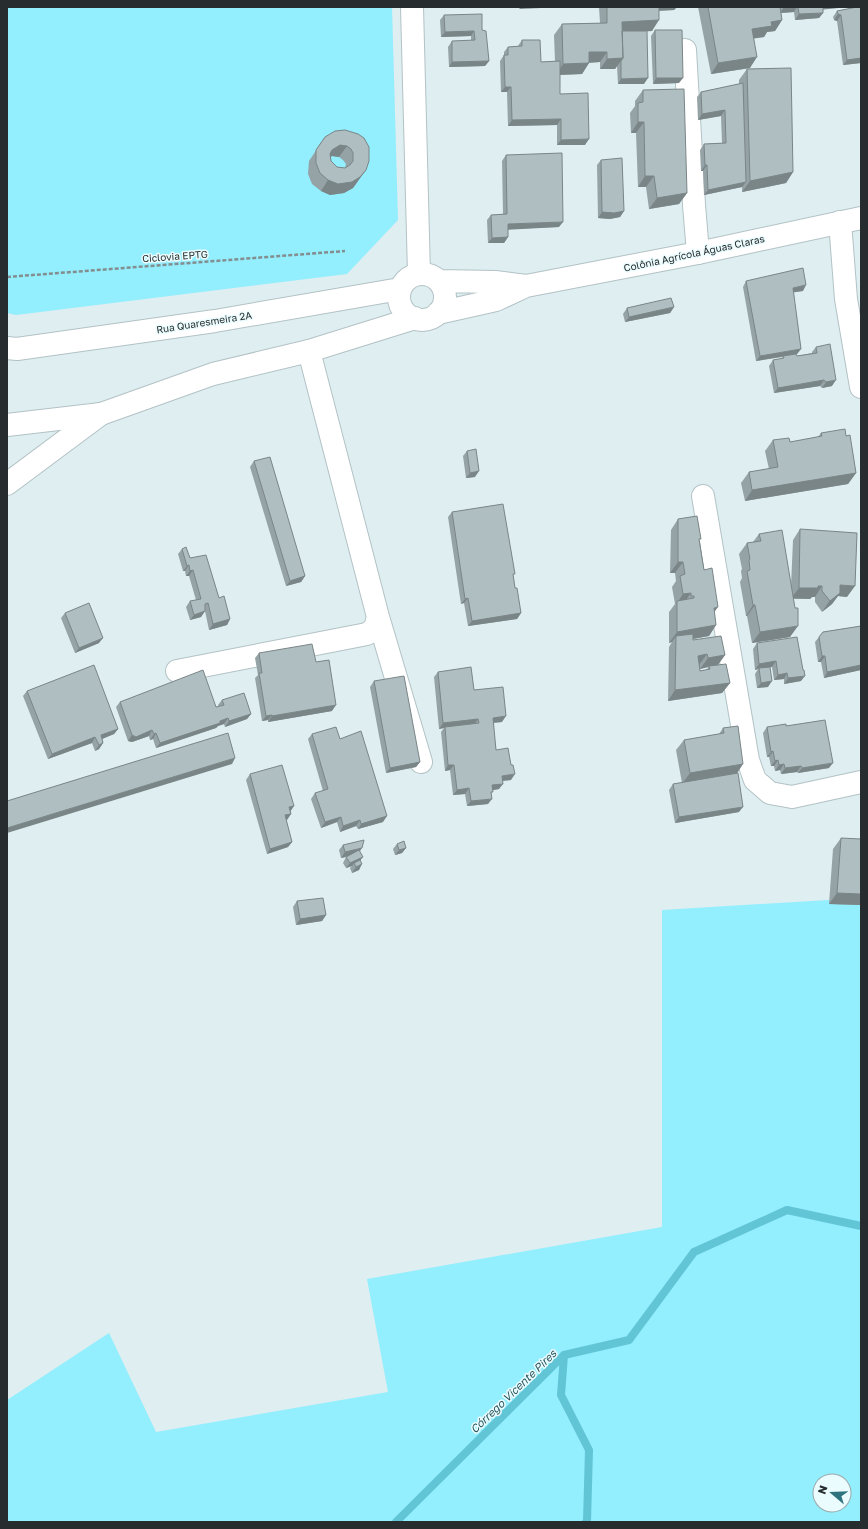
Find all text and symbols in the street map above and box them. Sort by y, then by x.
street label: Colônia Agrícola Águas Claras [622,232,766,274]
street label: Ciclovia EPTG [142,248,208,264]
street label: Rua Quaresmeira 2A [155,308,253,335]
water label: Córrego Vicente Pires [467,1346,560,1436]
north arrow [812,1473,852,1513]
text: N [815,1484,830,1496]

